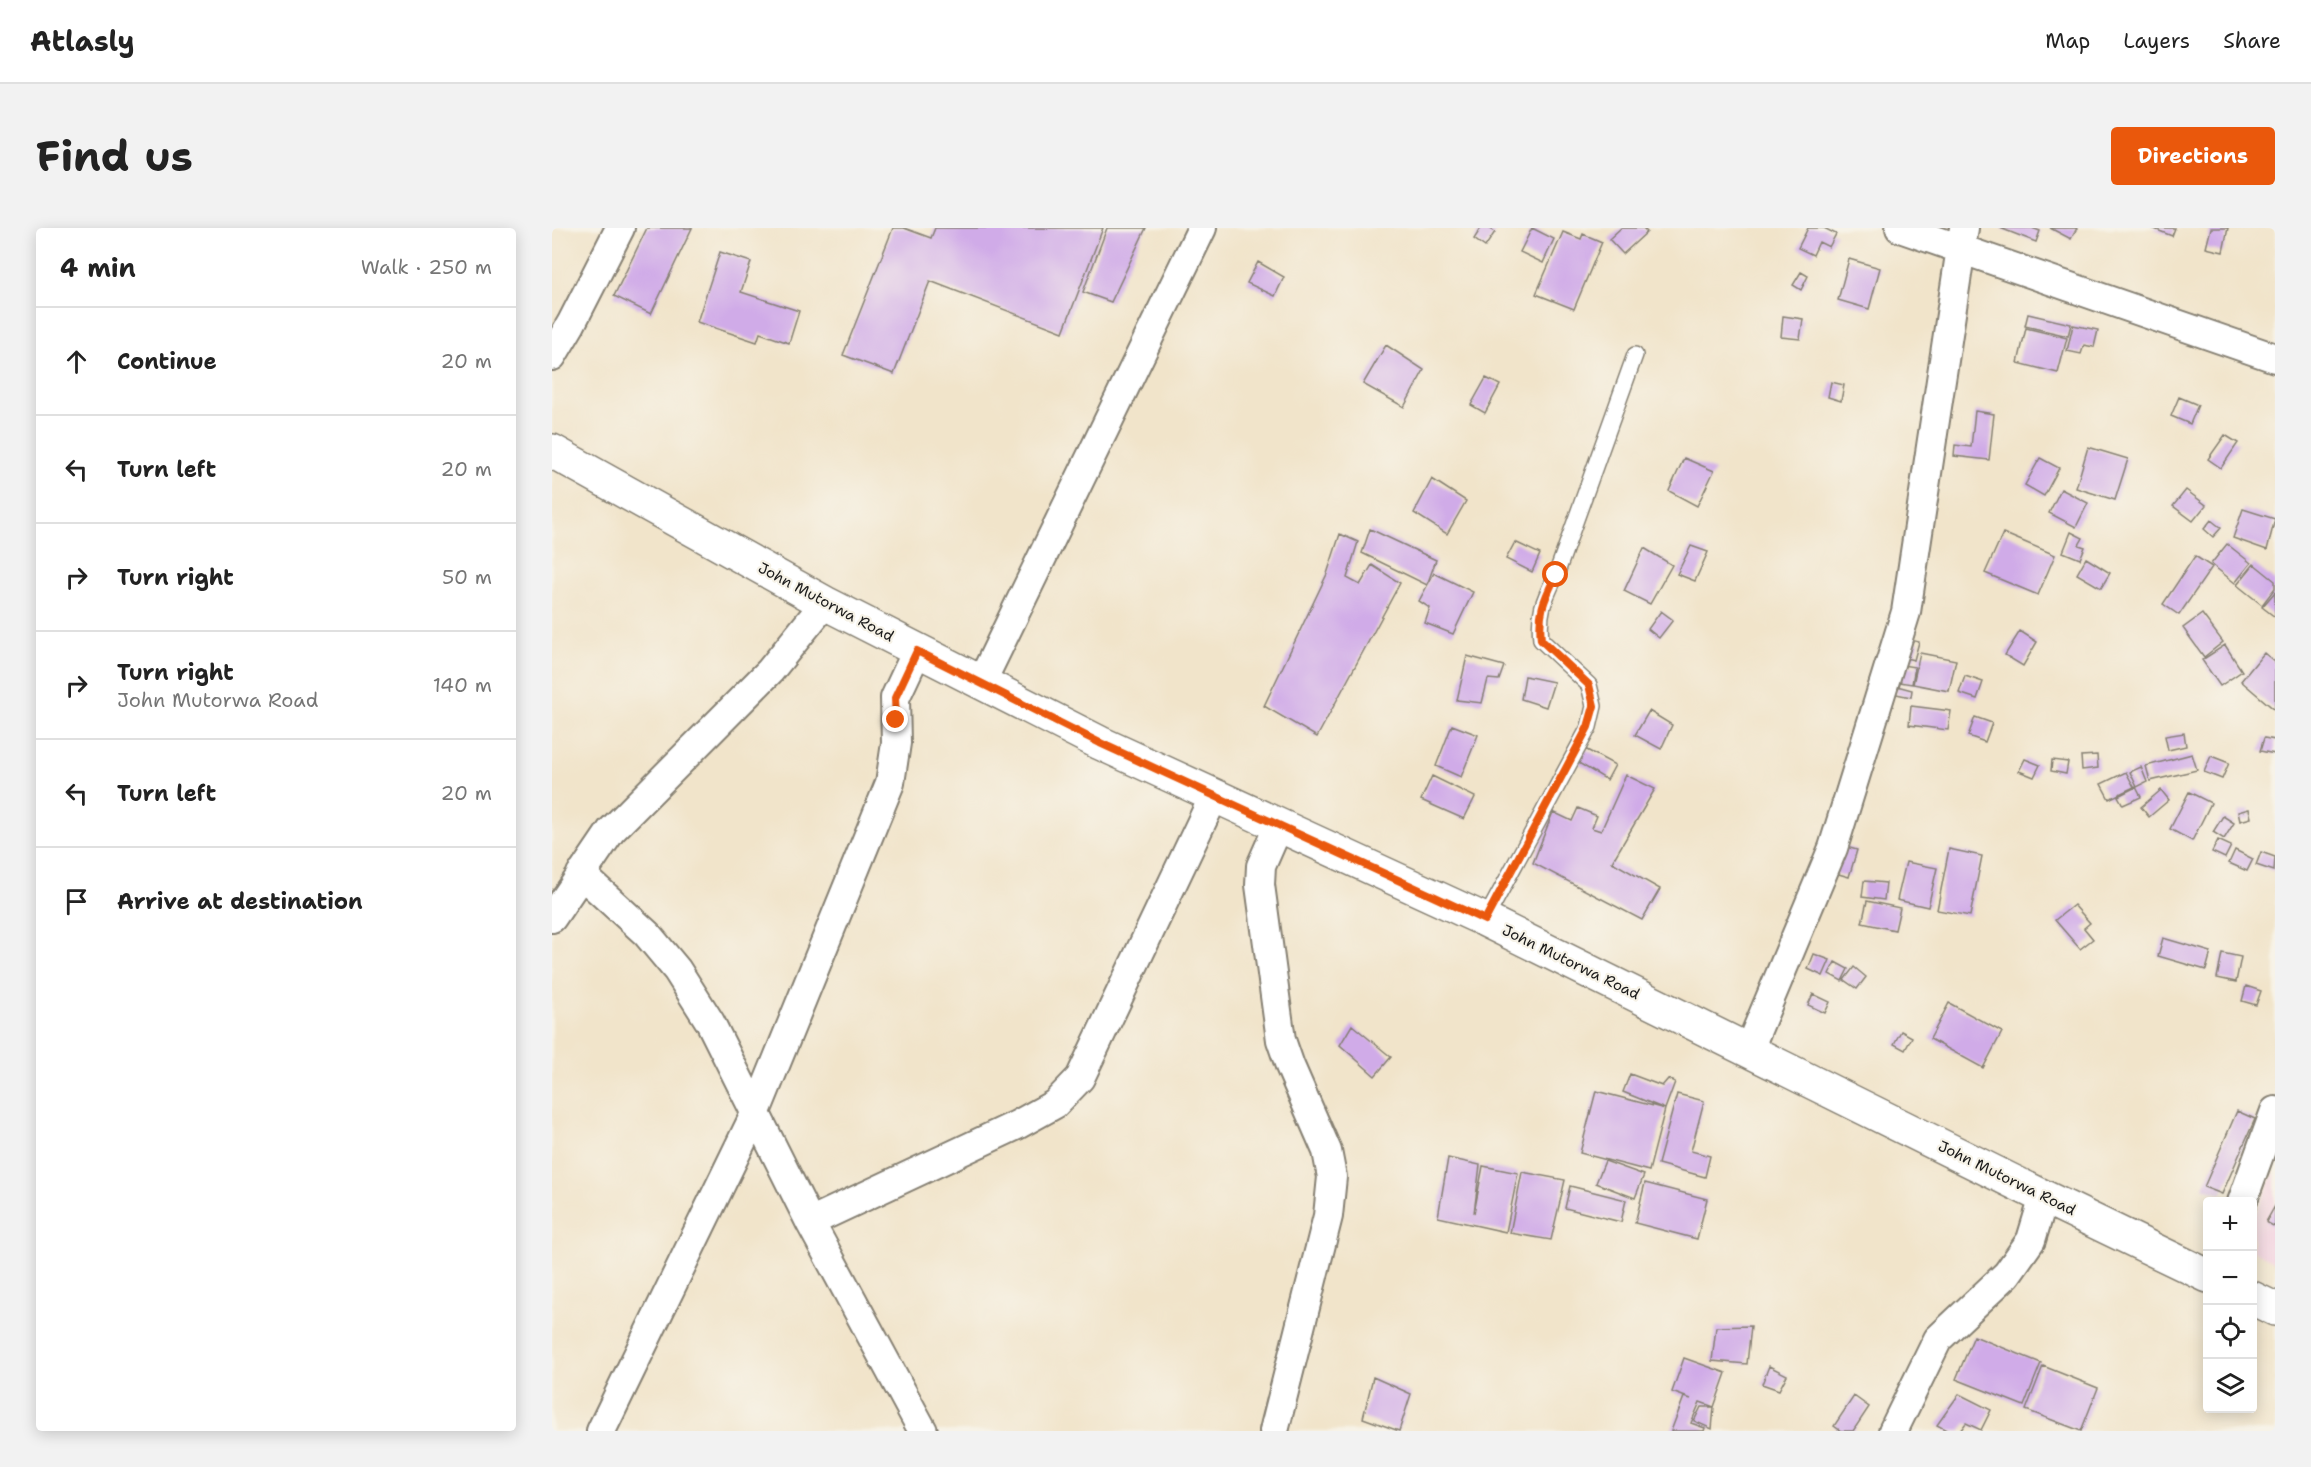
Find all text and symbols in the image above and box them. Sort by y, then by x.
text: Atlasly [30,22,135,60]
text: Map [2045,27,2090,55]
text: Layers [2123,27,2190,55]
text: Share [2223,27,2281,55]
button: Directions [2111,127,2275,185]
text: Find us [36,128,193,184]
text: 4 min [60,250,136,285]
text: Walk · 250 m [361,254,492,280]
icon: ahead [60,345,93,378]
text: Continue [117,347,217,376]
text: 20 m [441,348,492,374]
icon: left [60,453,93,486]
text: Turn left [117,455,216,484]
text: 20 m [441,456,492,482]
street label: John Mutorwa Road [755,558,898,647]
icon: right [60,561,93,594]
route start [1542,561,1568,587]
text: Turn right [117,563,234,592]
text: 50 m [442,564,492,590]
text: Turn right [117,658,234,687]
icon: right [60,669,93,702]
text: 140 m [433,672,492,698]
text: John Mutorwa Road [117,687,318,713]
route end [882,706,908,732]
icon: left [60,777,93,810]
text: Turn left [117,779,216,808]
text: 20 m [441,780,492,806]
icon: arrive [60,885,93,918]
text: Arrive at destination [117,887,363,916]
street label: John Mutorwa Road [1499,920,1644,1004]
street label: John Mutorwa Road [1935,1136,2080,1220]
map controls [2203,1197,2257,1413]
button: + [2203,1197,2257,1251]
button: − [2203,1251,2257,1305]
button: locate [2203,1305,2257,1359]
button: layers [2203,1359,2257,1413]

